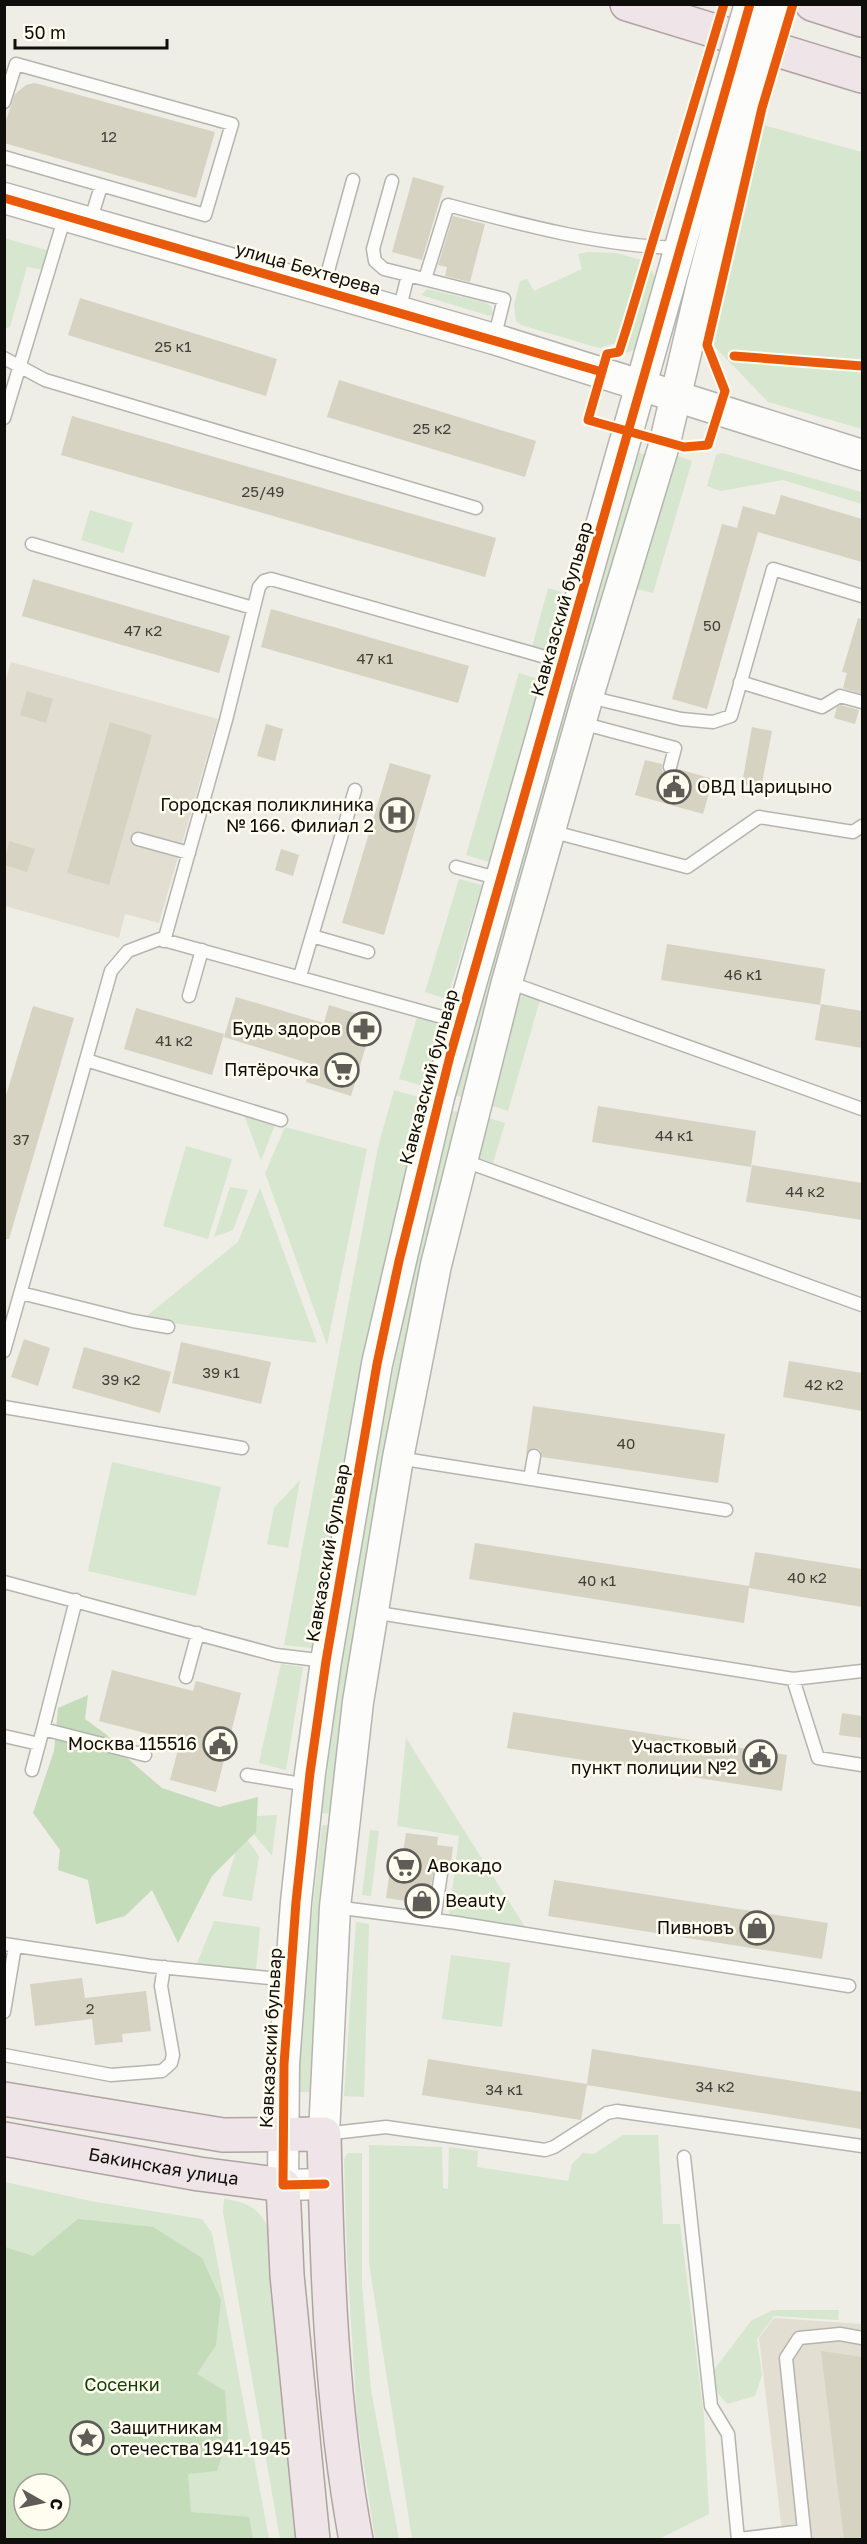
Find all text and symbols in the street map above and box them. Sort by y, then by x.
scale bar [15,12,166,50]
text: 50 m [24,21,66,43]
house number: 12 [101,127,117,145]
street label: улица Бехтерева [233,237,383,299]
house number: 25 к1 [154,337,192,355]
house number: 25 к2 [413,419,451,437]
house number: 25/49 [242,482,284,500]
street label: Кавказский бульвар [526,519,597,699]
house number: 50 [703,616,721,634]
house number: 47 к2 [124,621,162,639]
house number: 47 к1 [357,649,393,667]
public building icon: ОВД Царицыно [656,769,692,805]
place label: ОВД Царицыно [697,775,832,797]
place label: Городская поликлиника № 166. Филиал 2 [160,793,374,836]
hospital icon: Городская поликлиника № 166. Филиал 2 [379,797,415,833]
house number: 46 к1 [724,965,762,983]
street label: Кавказский бульвар [394,987,462,1167]
pharmacy icon: Будь здоров [346,1011,382,1047]
place label: Будь здоров [232,1017,341,1039]
house number: 41 к2 [155,1031,193,1049]
supermarket icon: Пятёрочка [324,1052,360,1088]
place label: Пятёрочка [224,1058,319,1080]
house number: 44 к1 [655,1126,693,1144]
house number: 37 [13,1130,29,1148]
house number: 44 к2 [785,1182,825,1200]
house number: 39 к1 [202,1363,240,1381]
house number: 39 к2 [102,1370,140,1388]
house number: 42 к2 [805,1375,843,1393]
house number: 40 [617,1434,635,1452]
street label: Кавказский бульвар [300,1462,354,1644]
house number: 40 к2 [787,1568,827,1586]
house number: 40 к1 [578,1571,616,1589]
public building icon: Москва 115516 [202,1726,238,1762]
place label: Москва 115516 [68,1732,197,1754]
place label: Участковый пункт полиции №2 [571,1735,737,1778]
public building icon: Участковый пункт полиции №2 [742,1739,778,1775]
supermarket icon: Авокадо [386,1848,422,1884]
place label: Авокадо [427,1854,502,1876]
shop icon: Beauty [404,1883,440,1919]
place label: Beauty [445,1889,506,1911]
shop icon: Пивновъ [739,1910,775,1946]
place label: Пивновъ [657,1916,734,1938]
street label: Кавказский бульвар [254,1947,286,2129]
house number: 2 [86,1999,94,2017]
house number: 34 к2 [695,2077,735,2095]
house number: 34 к1 [485,2080,523,2098]
street label: Бакинская улица [87,2142,240,2189]
park label: Сосенки [84,2373,160,2395]
place label: Защитникам отечества 1941-1945 [110,2416,291,2459]
place icon: Защитникам отечества 1941-1945 [69,2420,105,2456]
north arrow [12,2472,72,2532]
text: С [46,2497,68,2512]

